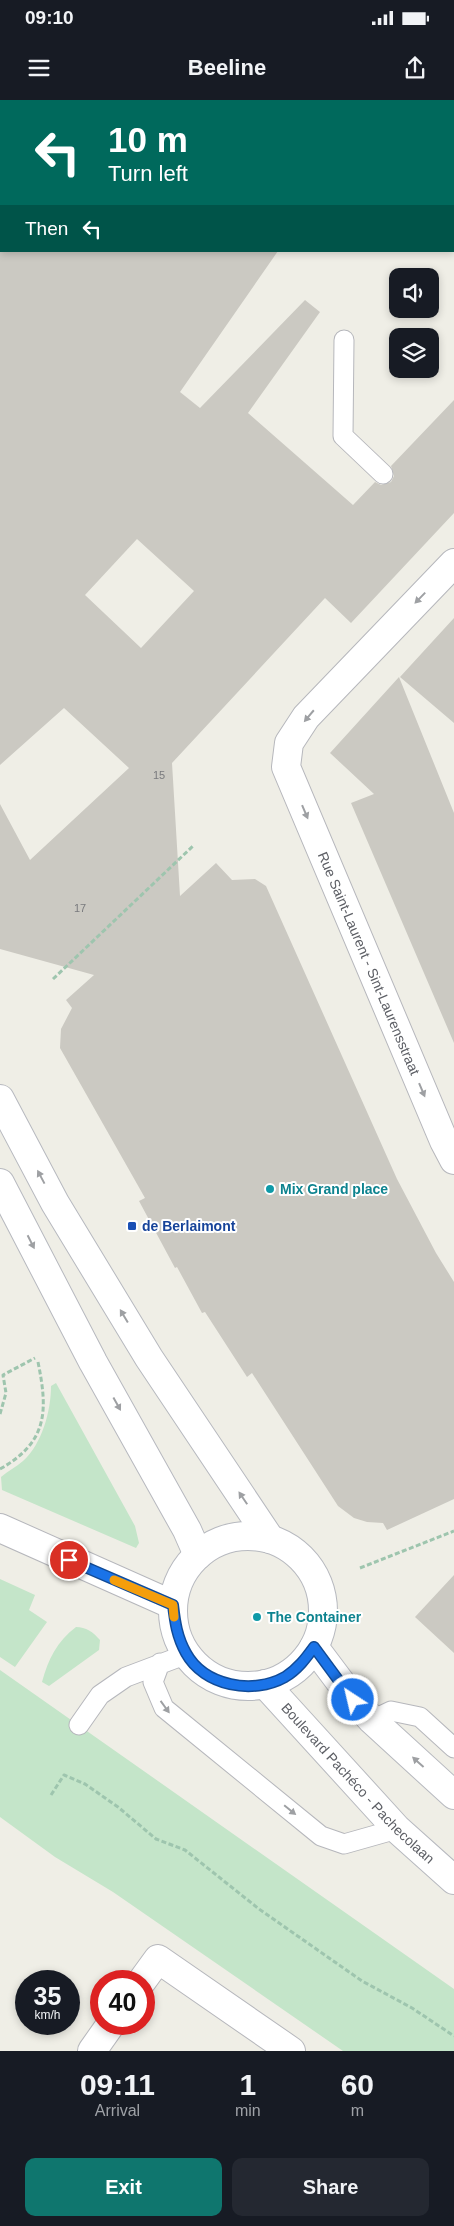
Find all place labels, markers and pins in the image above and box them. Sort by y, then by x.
place label: Mix Grand place [280,1181,388,1197]
marker: Mix Grand place [264,1183,276,1195]
place label: de Berlaimont [142,1218,236,1234]
marker: de Berlaimont [126,1220,138,1232]
pin [48,1539,90,1581]
place label: The Container [267,1609,362,1625]
marker: The Container [251,1611,263,1623]

